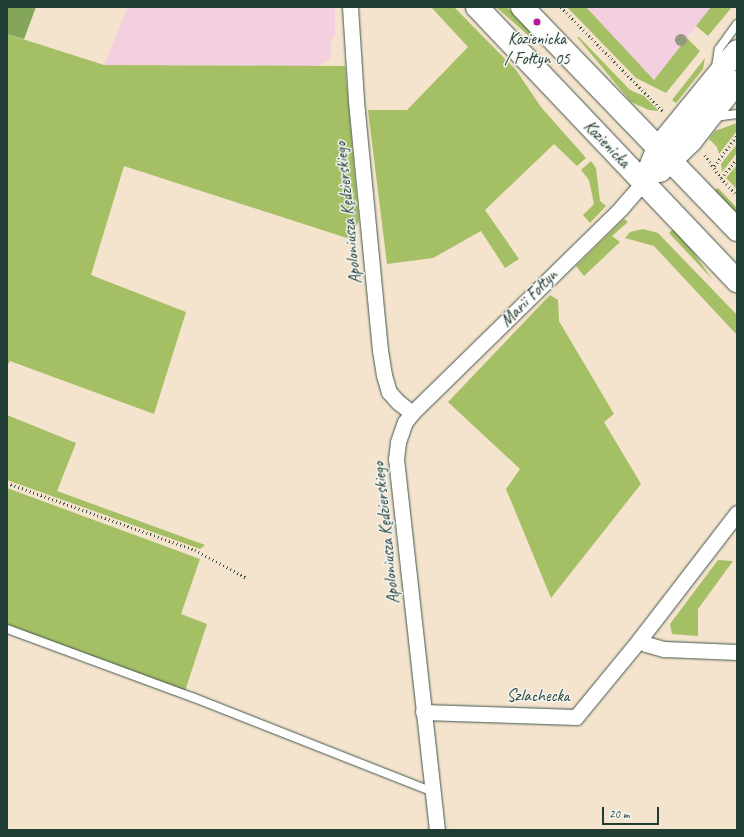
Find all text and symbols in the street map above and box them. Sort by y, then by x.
marker: Kozienicka / Fołtyn 05 [532,17,542,27]
place label: Kozienicka / Fołtyn 05 [504,29,570,69]
street label: Kozienicka [580,116,634,172]
street label: Apoloniusza Kędzierskiego [330,141,366,285]
street label: Marii Fołtyn [496,265,562,331]
street label: Apoloniusza Kędzierskiego [368,461,404,605]
street label: Szlachecka [506,686,570,706]
scale bar [604,799,661,825]
text: 20 m [609,806,629,822]

